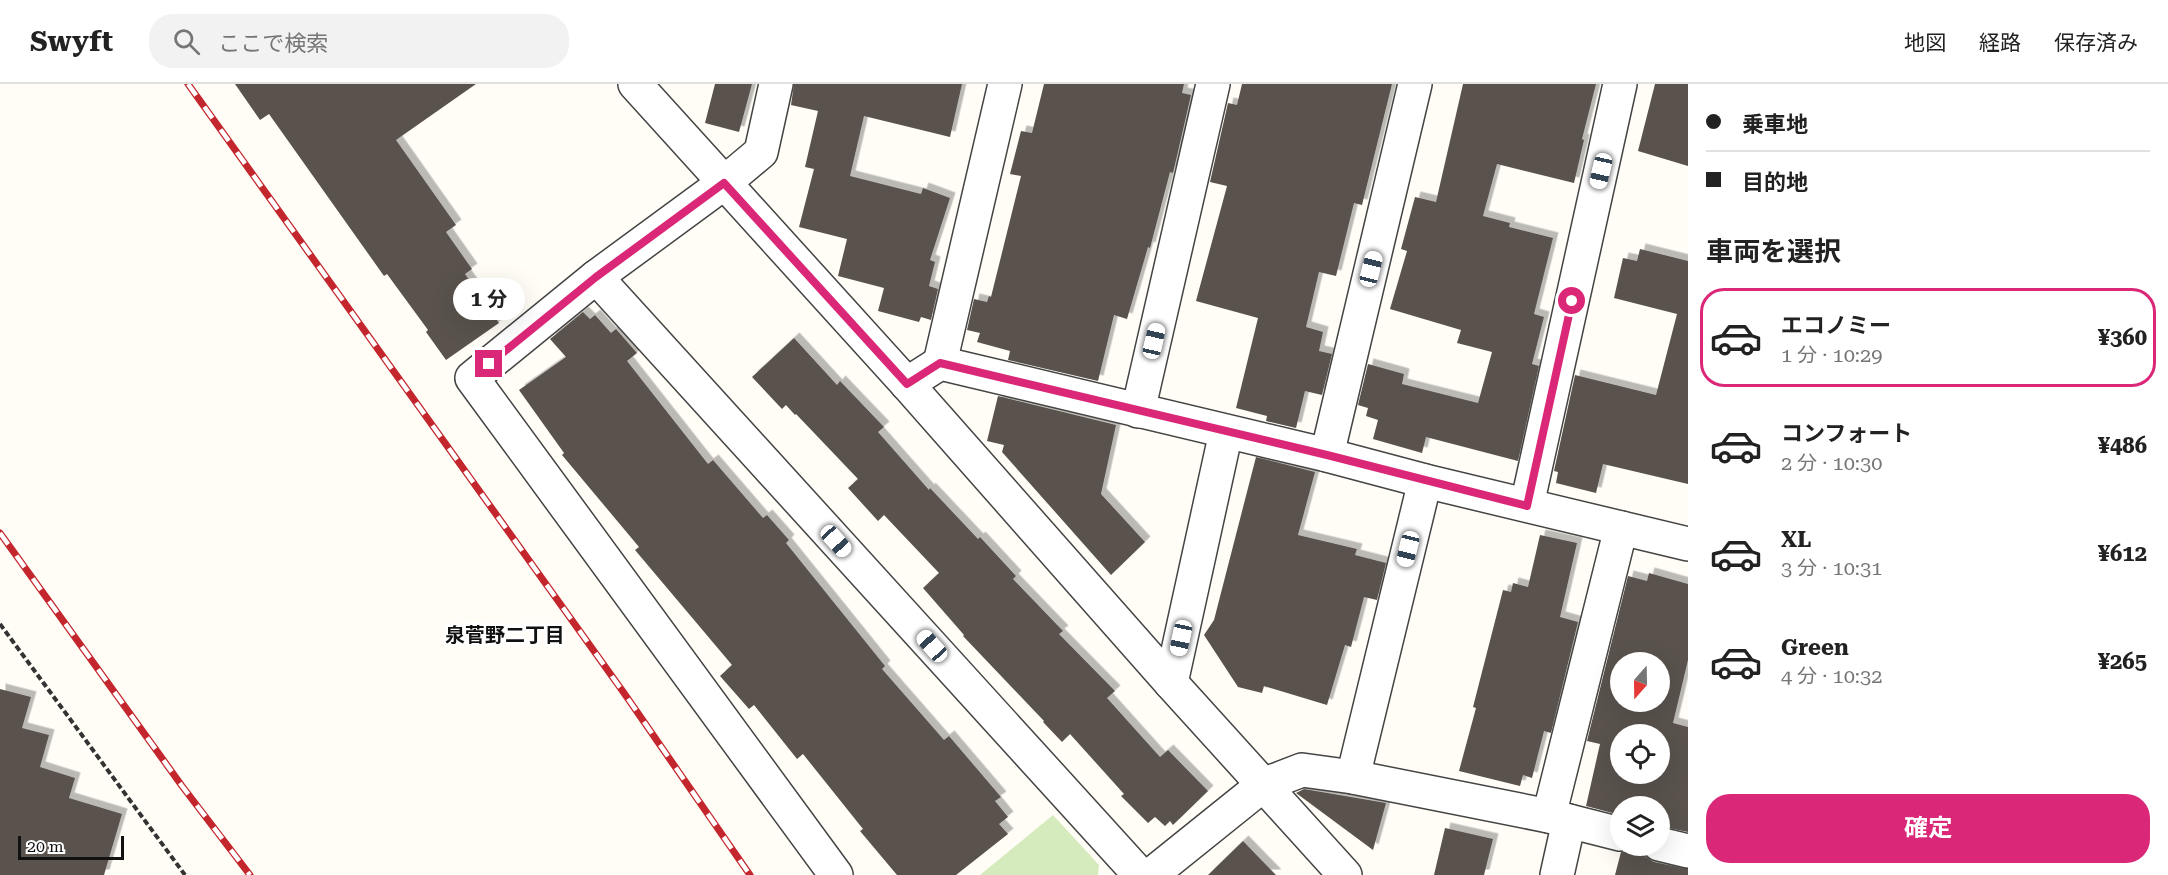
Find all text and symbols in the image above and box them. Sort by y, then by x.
search box [149,14,569,68]
text: Swyft [30,25,113,58]
icon: search [170,25,203,58]
text: ここで検索 [218,31,328,56]
text: 地図 [1904,31,1946,55]
text: 経路 [1979,31,2021,55]
text: 保存済み [2054,31,2138,55]
text: 乗車地 [1742,112,1808,137]
car [1588,151,1614,191]
text: 目的地 [1742,170,1808,195]
text: 車両を選択 [1706,236,1841,268]
car [1358,249,1384,289]
callout: 1 分 [453,277,525,319]
text: 1 分 [471,287,507,311]
route start [1558,287,1585,314]
icon: car [1709,311,1763,365]
text: エコノミー [1781,313,1891,338]
car [1141,321,1167,361]
text: ¥360 [2098,325,2147,350]
text: 1 分 · 10:29 [1781,343,1882,367]
route end [475,350,502,377]
icon: car [1709,419,1763,473]
text: コンフォート [1781,421,1912,446]
text: ¥486 [2098,433,2147,458]
text: 2 分 · 10:30 [1781,451,1882,475]
car [817,522,855,560]
icon: car [1709,527,1763,581]
text: XL [1781,527,1811,552]
car [1395,529,1421,569]
text: ¥612 [2098,541,2147,566]
text: 3 分 · 10:31 [1781,556,1882,580]
car [1168,619,1194,657]
district label: 泉菅野二丁目 [445,623,565,647]
car [913,627,951,665]
icon: car [1709,635,1763,689]
text: Green [1781,635,1849,660]
text: ¥265 [2098,649,2147,674]
north arrow [1610,652,1670,712]
map controls [1610,652,1670,856]
text: 4 分 · 10:32 [1781,664,1882,688]
button: locate [1610,724,1670,784]
button: 確定 [1706,794,2150,863]
button: layers [1610,796,1670,856]
scale bar [18,833,124,860]
text: 20 m [27,837,64,856]

